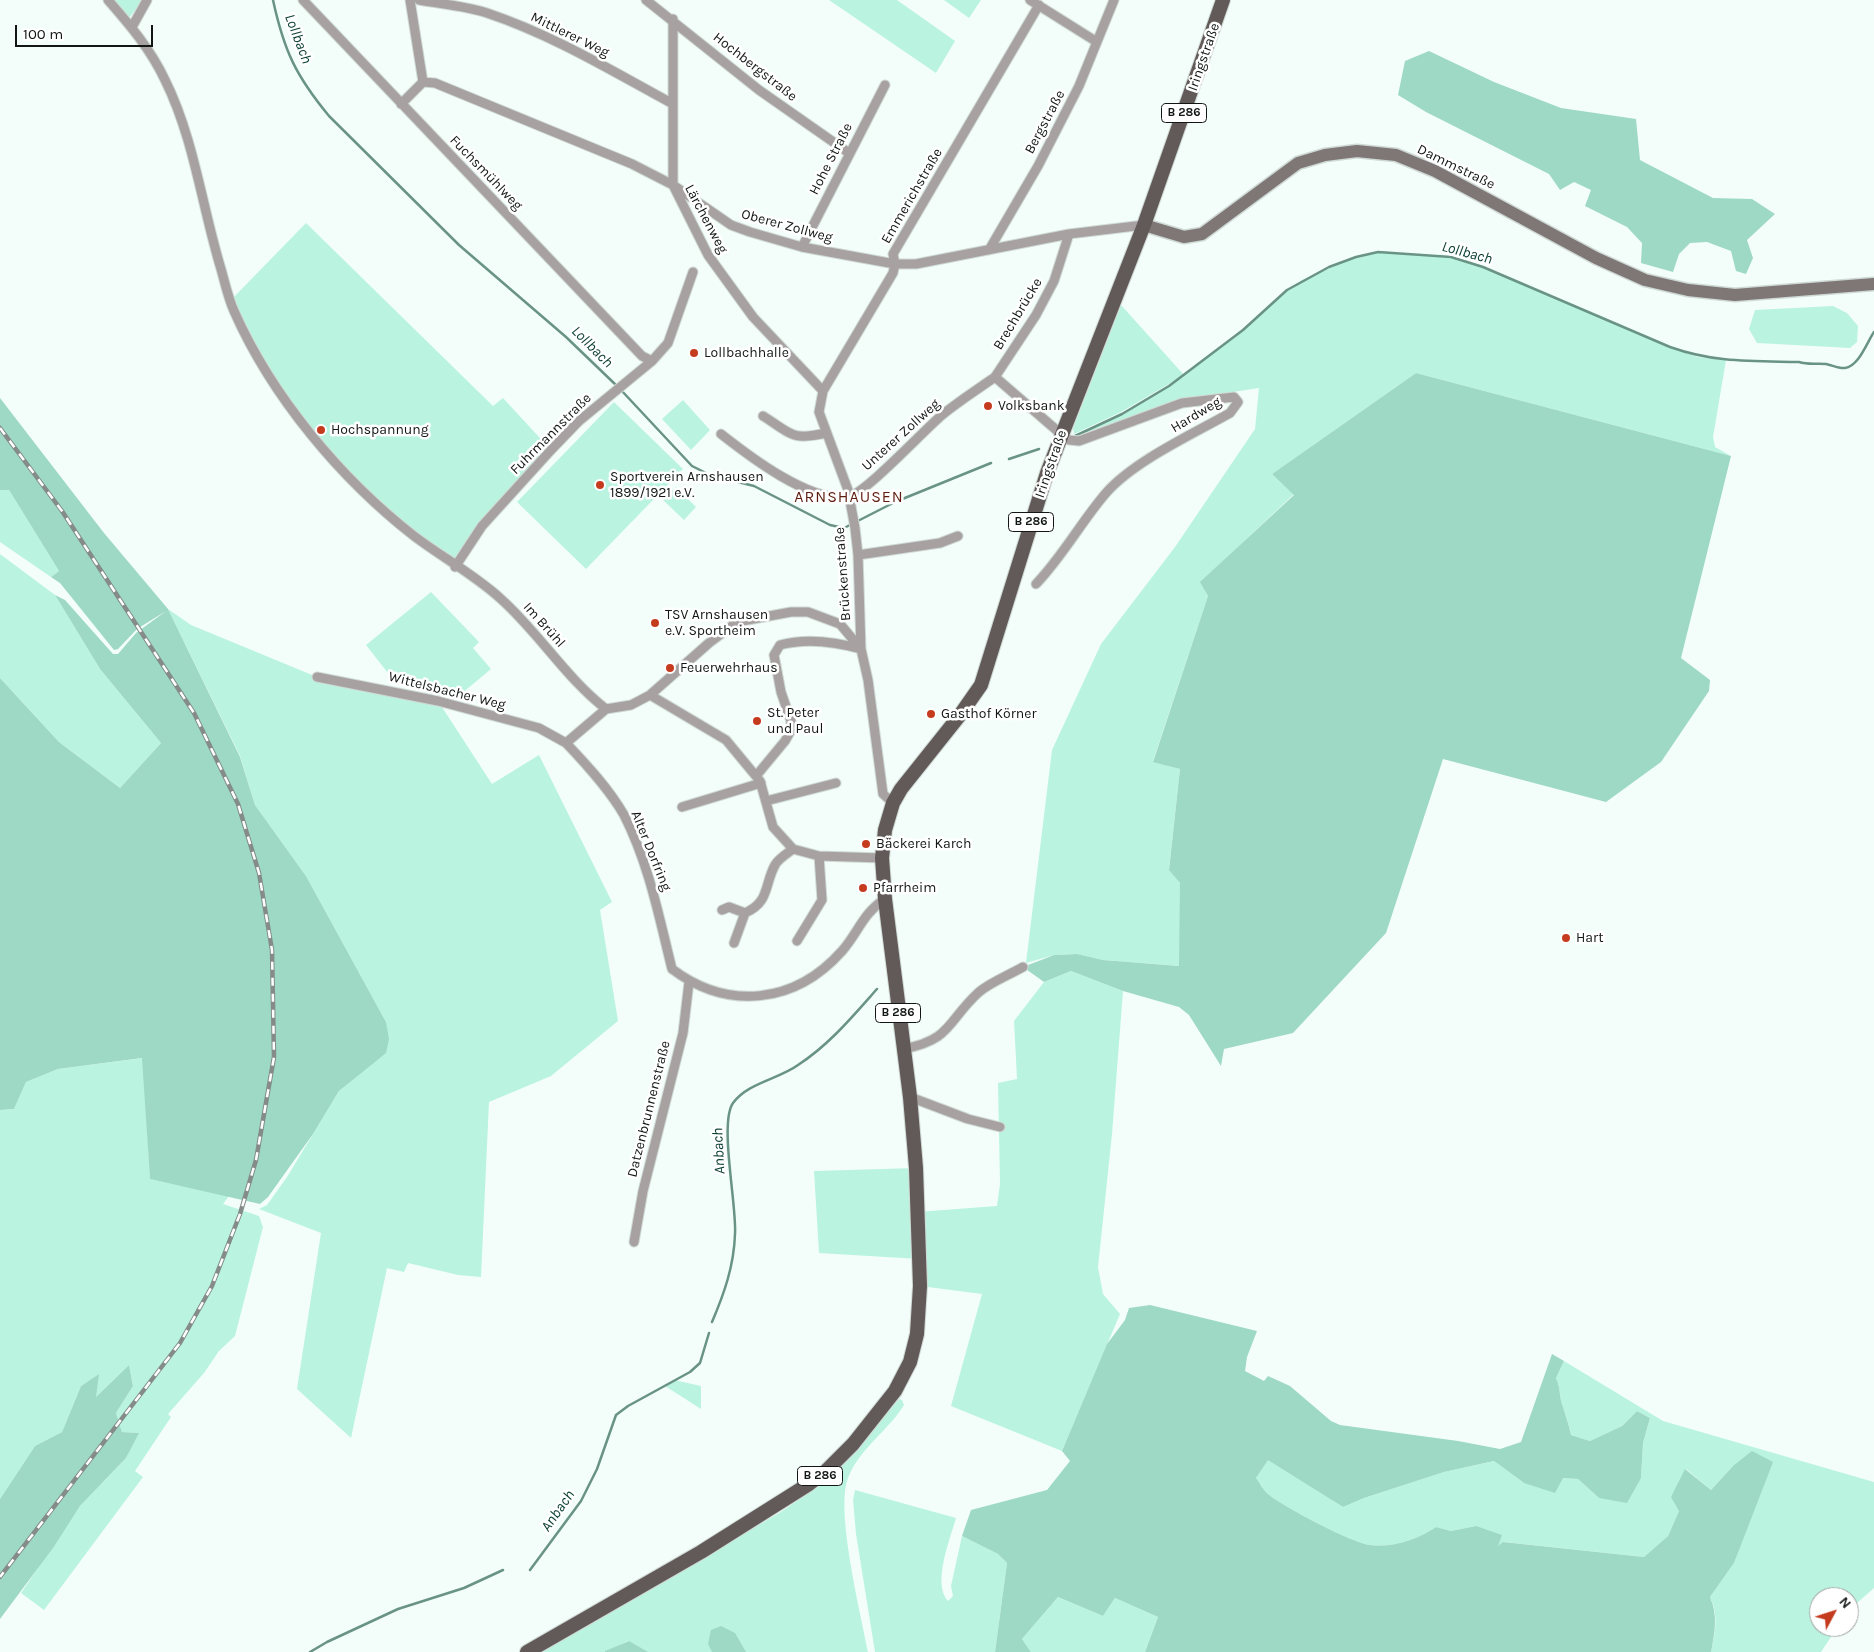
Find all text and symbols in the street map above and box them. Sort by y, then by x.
street label: Mittlerer Weg [528,9,612,61]
water label: Lollbach [280,12,316,66]
scale bar [18,15,155,47]
street label: Iringstraße [1185,21,1223,93]
text: 100 m [23,25,63,43]
street label: Hochbergstraße [710,29,800,105]
street label: Bergstraße [1021,87,1069,157]
road number: B 286 [1162,104,1206,122]
street label: Hohe Straße [806,120,856,198]
street label: Fuchsmühlweg [446,132,526,214]
street label: Dammstraße [1414,141,1498,193]
street label: Emmerichstraße [878,145,946,247]
street label: Lärchenweg [681,182,731,256]
street label: Oberer Zollweg [739,206,835,246]
water label: Lollbach [1440,238,1494,268]
street label: Brechbrücke [990,275,1046,353]
water label: Lollbach [567,322,617,372]
place label: Lollbachhalle [704,345,789,361]
marker: Lollbachhalle [688,347,700,359]
street label: Fuhrmannstraße [507,390,595,478]
street label: Hardweg [1168,393,1224,437]
street label: Unterer Zollweg [858,395,944,475]
place label: Volksbank [998,398,1065,414]
marker: Volksbank [982,400,994,412]
place label: Hochspannung [331,422,429,438]
marker: Hochspannung [315,424,327,436]
street label: Iringstraße [1032,428,1070,500]
place label: Sportverein Arnshausen 1899/1921 e.V. [610,469,764,502]
marker: Sportverein Arnshausen 1899/1921 e.V. [594,479,606,491]
district label: ARNSHAUSEN [793,487,905,507]
road number: B 286 [1008,512,1054,532]
street label: Brückenstraße [831,526,855,622]
street label: Im Brühl [519,599,569,651]
place label: TSV Arnshausen e.V. Sportheim [665,607,768,640]
marker: TSV Arnshausen e.V. Sportheim [649,617,661,629]
place label: Feuerwehrhaus [680,660,778,676]
marker: Feuerwehrhaus [664,662,676,674]
street label: Wittelsbacher Weg [387,668,507,714]
place label: St. Peter und Paul [767,705,823,738]
place label: Gasthof Körner [941,706,1036,722]
marker: Gasthof Körner [925,708,937,720]
marker: St. Peter und Paul [751,715,763,727]
street label: Alter Dorfring [627,808,675,894]
place label: Bäckerei Karch [876,836,971,852]
marker: Bäckerei Karch [860,838,872,850]
place label: Pfarrheim [873,880,936,896]
marker: Pfarrheim [857,882,869,894]
place label: Hart [1576,930,1603,946]
marker: Hart [1560,932,1572,944]
road number: B 286 [876,1004,920,1022]
street label: Datzenbrunnenstraße [624,1039,674,1179]
water label: Anbach [709,1127,729,1175]
road number: B 286 [798,1466,842,1485]
water label: Anbach [537,1487,579,1535]
north arrow [1809,1587,1859,1637]
text: N [1835,1593,1855,1612]

